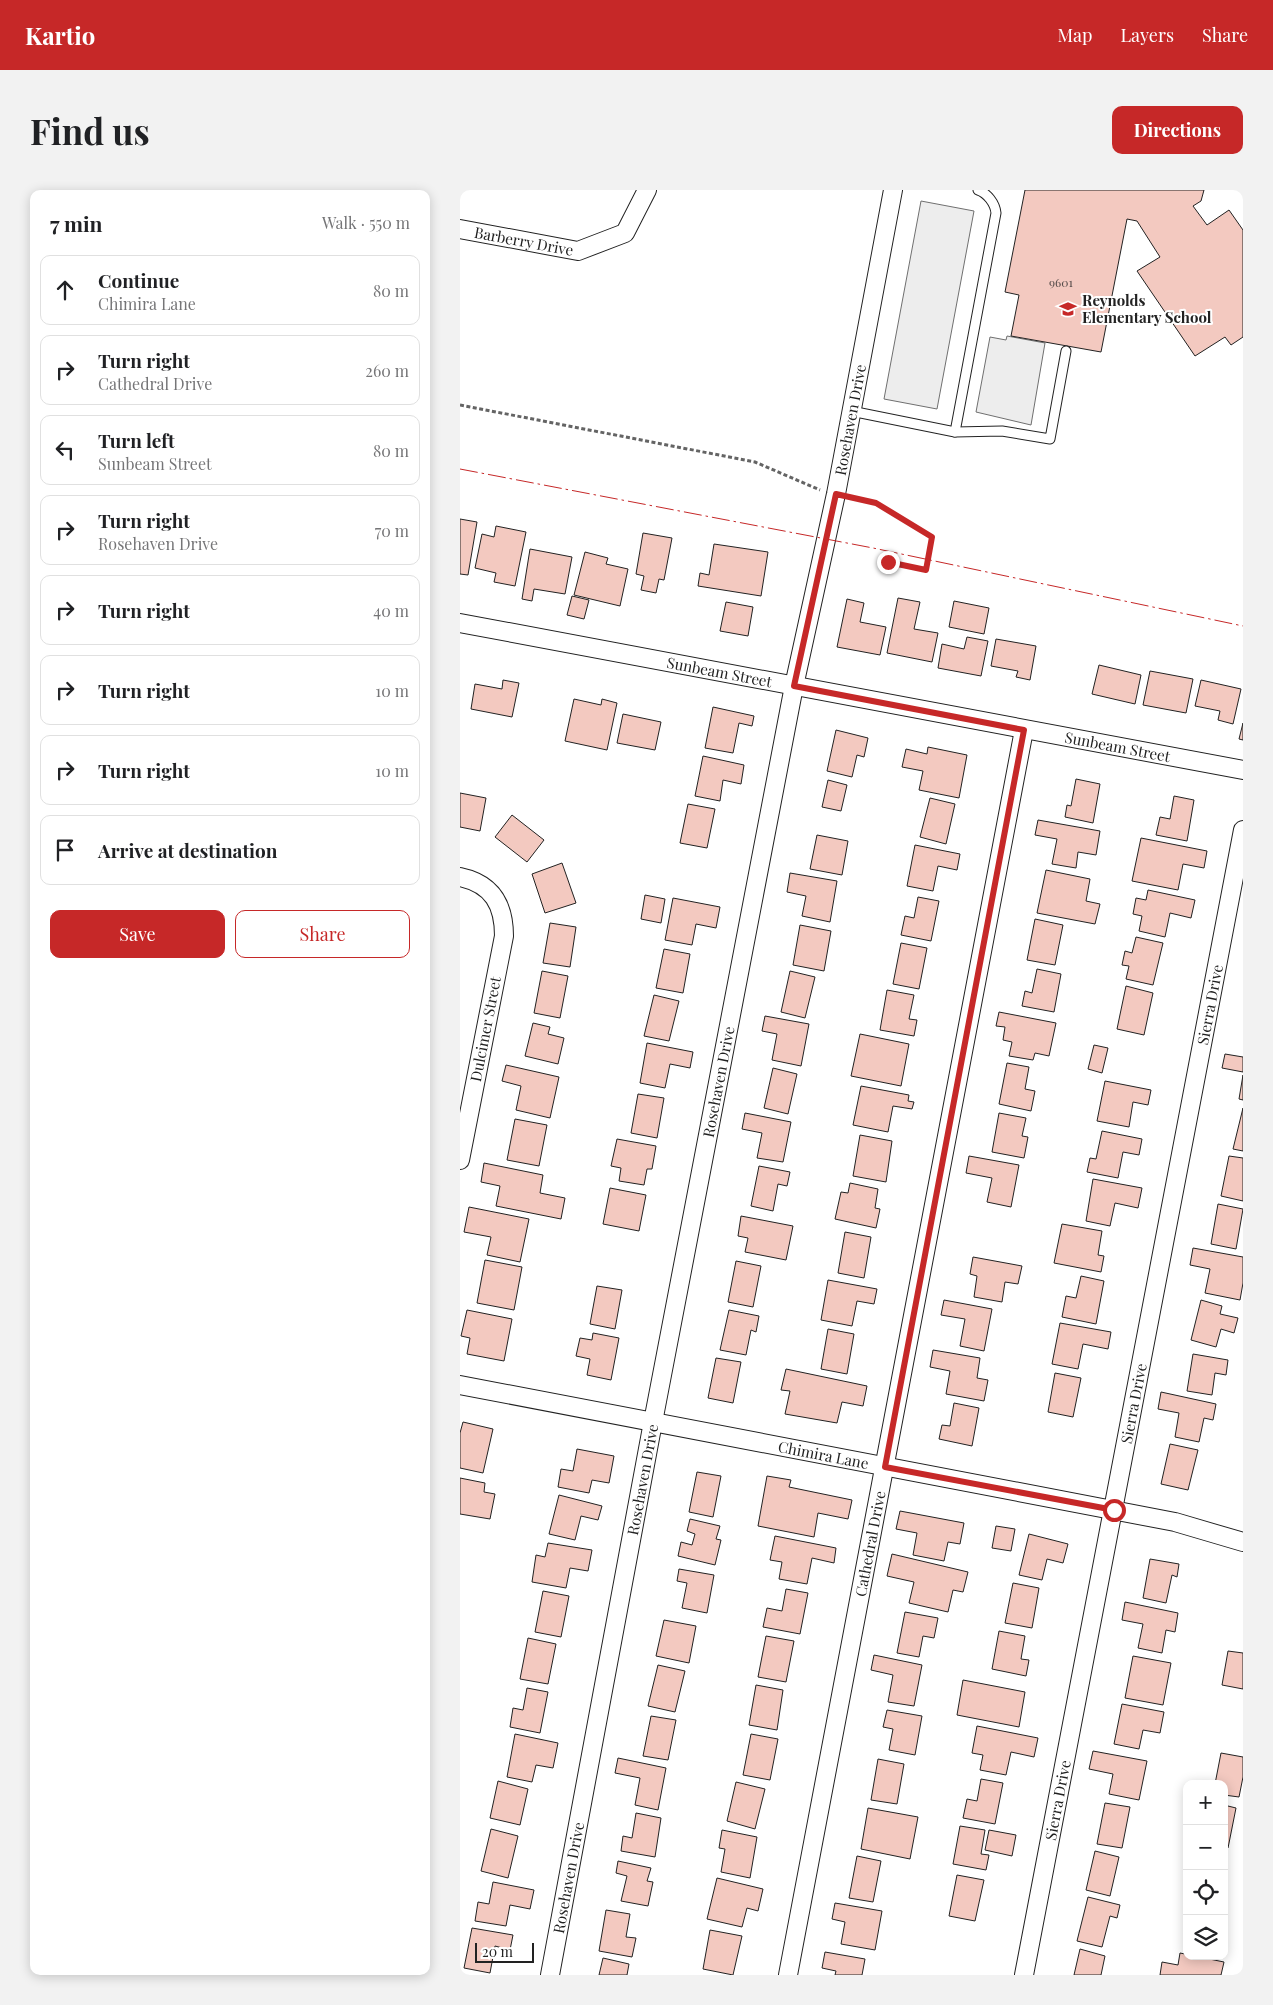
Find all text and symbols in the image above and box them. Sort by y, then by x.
text: Kartio [25,19,95,51]
text: Map [1057,23,1092,47]
text: Layers [1120,23,1174,47]
text: Share [1202,23,1248,47]
button: Directions [1112,106,1243,154]
text: Find us [30,107,150,154]
text: 7 min [50,209,103,237]
text: Walk · 550 m [322,212,410,233]
street label: Barberry Drive [473,222,575,260]
text: Continue [98,267,179,293]
house number: 9601 [1049,274,1074,290]
icon: ahead [51,276,79,304]
text: 80 m [373,280,409,301]
place label: Reynolds Elementary School [1082,290,1212,327]
text: Chimira Lane [98,293,196,314]
school or university icon: Reynolds Elementary School [1058,299,1078,319]
text: Turn right [98,347,190,373]
icon: right [51,356,79,384]
text: 260 m [365,360,409,381]
street label: Rosehaven Drive [830,362,870,477]
text: Cathedral Drive [98,373,212,394]
text: Turn left [98,427,175,453]
icon: left [51,436,79,464]
text: 80 m [373,440,409,461]
text: Sunbeam Street [98,453,212,474]
text: Turn right [98,507,190,533]
icon: right [51,516,79,544]
text: 70 m [375,520,409,541]
text: Rosehaven Drive [98,533,218,554]
route end [877,551,900,574]
icon: right [51,596,79,624]
text: Turn right [98,597,190,623]
text: 40 m [373,600,409,621]
street label: Sunbeam Street [665,652,774,692]
icon: right [51,676,79,704]
text: Turn right [98,677,190,703]
text: 10 m [375,680,409,701]
street label: Sunbeam Street [1063,727,1172,766]
icon: right [51,756,79,784]
text: Turn right [98,757,190,783]
text: 10 m [375,760,409,781]
icon: arrive [51,836,79,864]
text: Arrive at destination [98,837,278,863]
button: Save [50,910,225,958]
button: Share [235,910,410,958]
street label: Sierra Drive [1192,963,1227,1046]
street label: Dulcimer Street [465,974,505,1083]
street label: Rosehaven Drive [698,1024,739,1139]
street label: Sierra Drive [1116,1362,1151,1445]
street label: Rosehaven Drive [622,1422,662,1537]
street label: Chimira Lane [776,1436,870,1473]
street label: Cathedral Drive [850,1489,890,1598]
route start [1103,1499,1126,1522]
street label: Sierra Drive [1040,1758,1075,1842]
map controls [1183,1780,1228,1960]
button: + [1183,1780,1228,1825]
street label: Rosehaven Drive [548,1820,588,1935]
button: − [1183,1825,1228,1870]
button: locate [1183,1870,1228,1915]
button: layers [1183,1915,1228,1960]
scale bar [475,1940,534,1963]
text: 20 m [482,1942,513,1961]

